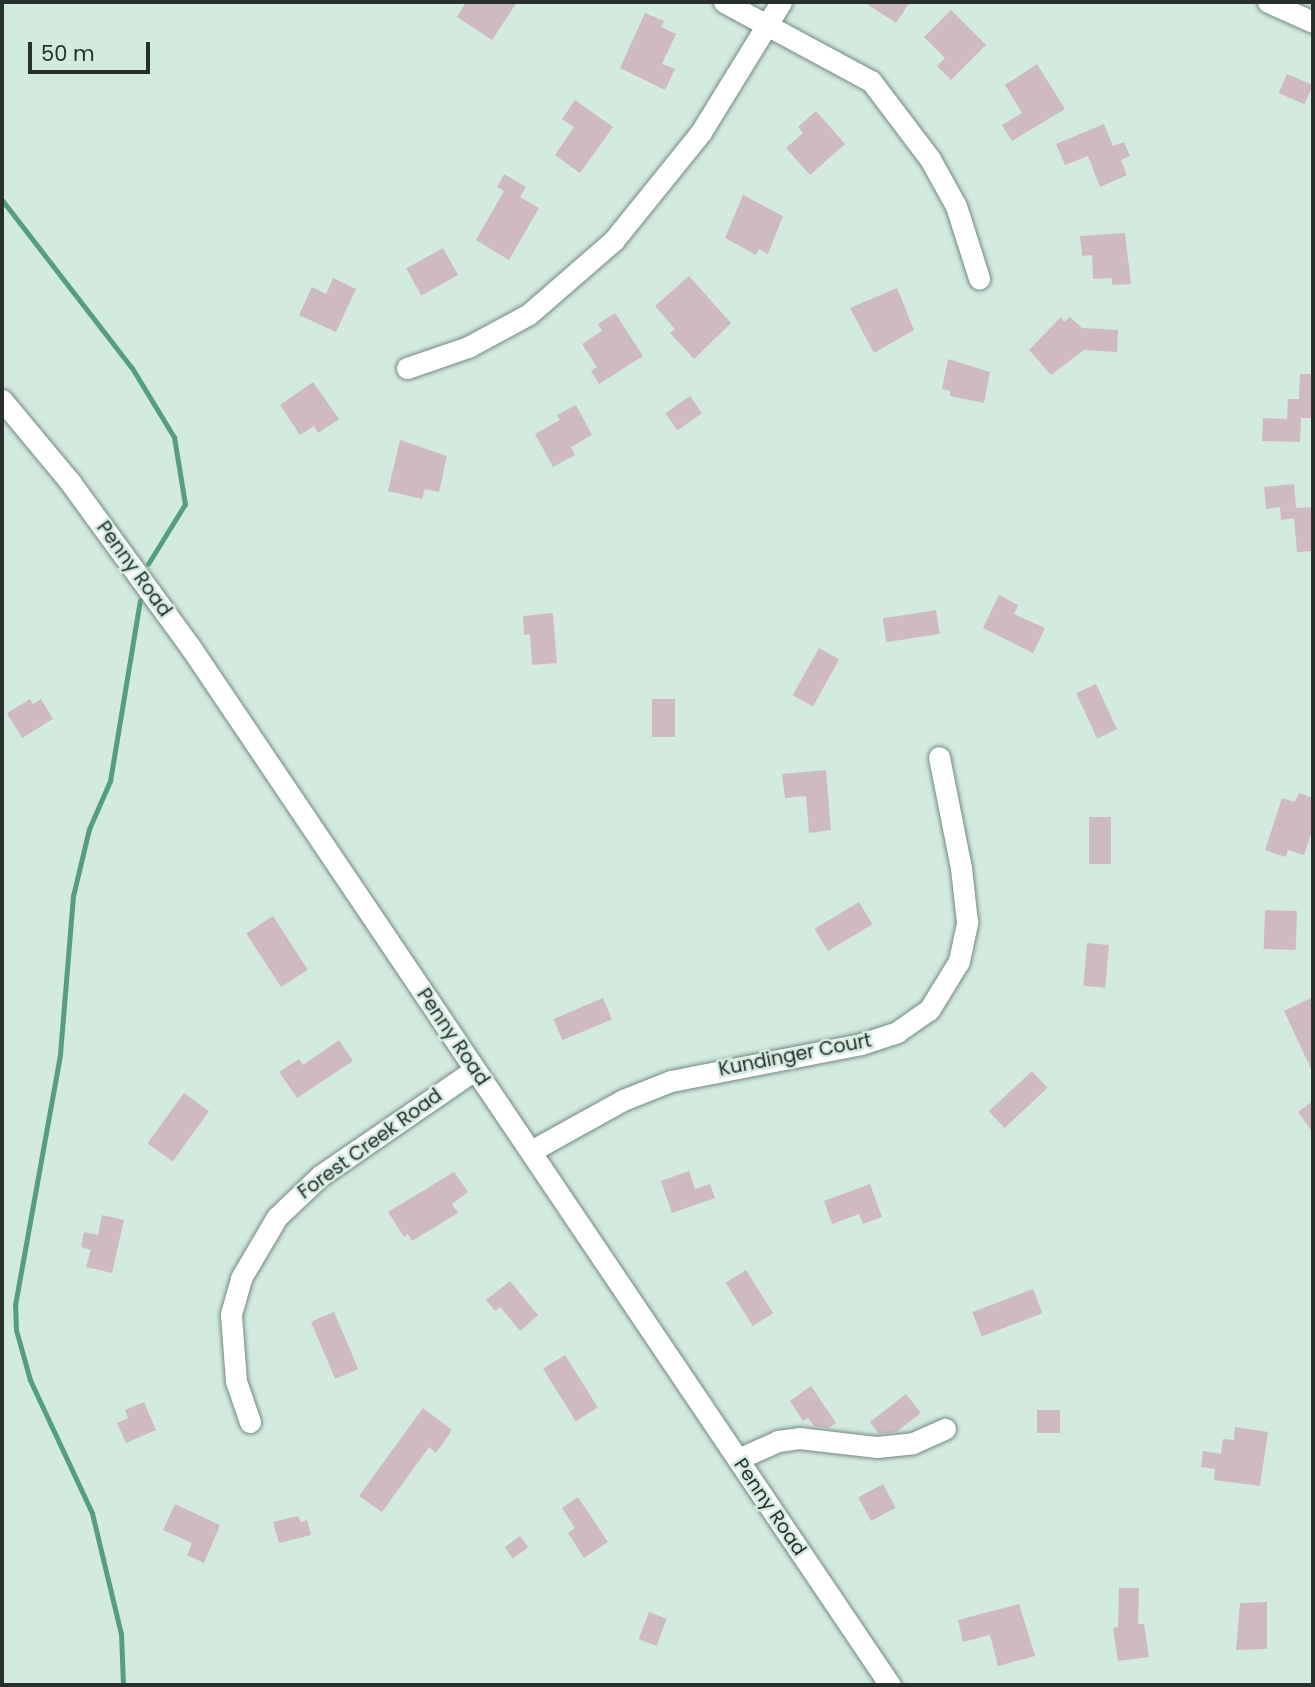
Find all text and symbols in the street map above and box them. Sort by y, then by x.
scale bar [32,28,154,72]
text: 50 m [41,39,95,68]
street label: Penny Road [92,517,176,621]
street label: Penny Road [412,984,494,1090]
street label: Kundinger Court [717,1029,873,1081]
street label: Forest Creek Road [294,1084,446,1204]
street label: Penny Road [729,1454,811,1560]

